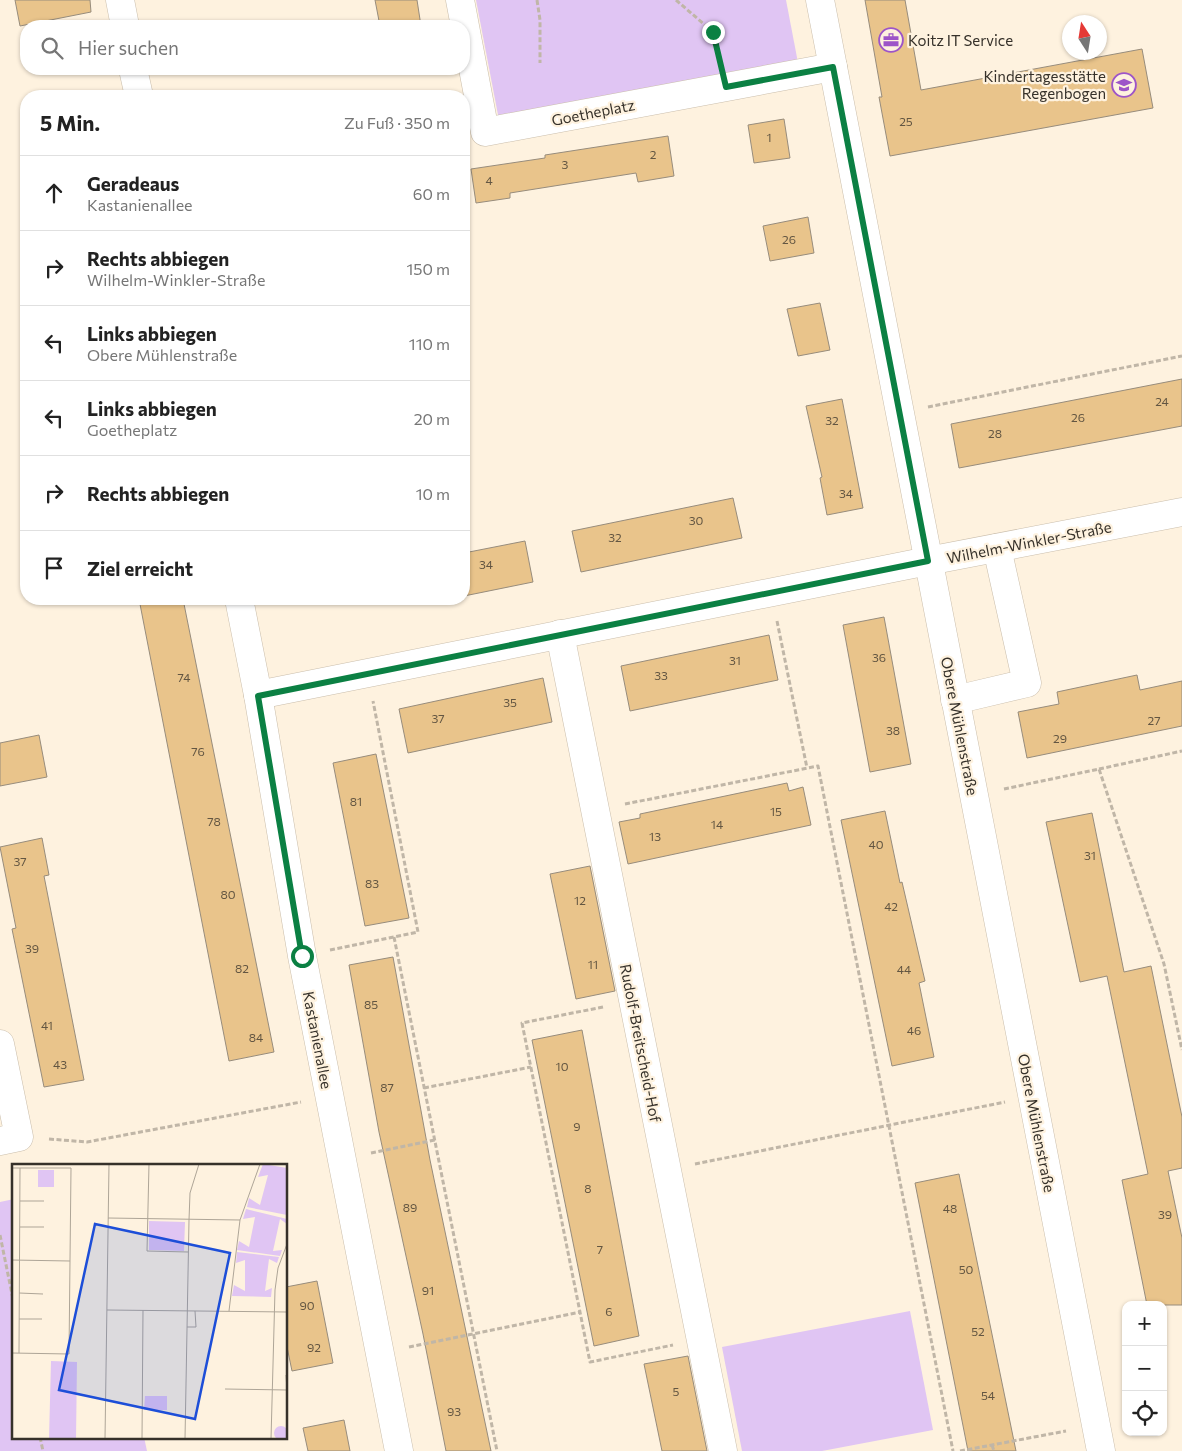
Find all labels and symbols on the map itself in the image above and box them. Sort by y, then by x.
north arrow [1062,15,1107,60]
route end [702,21,725,44]
office icon: Koitz IT Service [878,27,904,53]
place label: Koitz IT Service [908,31,1013,49]
place label: Kindertagesstätte Regenbogen [983,67,1106,102]
school or university icon: Kindertagesstätte Regenbogen [1111,72,1137,98]
street label: Goetheplatz [550,95,636,129]
house number: 25 [899,114,913,128]
house number: 1 [766,130,772,144]
house number: 2 [650,147,657,161]
house number: 3 [562,157,569,171]
house number: 4 [485,173,493,187]
house number: 26 [782,232,796,246]
house number: 24 [1155,394,1169,408]
house number: 26 [1071,410,1085,424]
house number: 32 [825,413,839,427]
house number: 28 [988,426,1002,440]
house number: 34 [839,486,853,500]
house number: 30 [689,513,704,527]
street label: Wilhelm-Winkler-Straße [945,517,1113,567]
house number: 32 [608,530,622,544]
house number: 34 [479,557,493,571]
house number: 36 [872,650,886,664]
house number: 31 [729,653,741,667]
street label: Obere Mühlenstraße [938,655,982,797]
house number: 33 [654,668,668,682]
house number: 74 [178,670,190,684]
house number: 35 [503,695,517,709]
house number: 37 [431,711,445,725]
house number: 27 [1148,713,1160,727]
house number: 38 [886,723,900,737]
house number: 29 [1053,731,1067,745]
house number: 76 [191,744,205,758]
house number: 81 [350,794,362,808]
house number: 15 [770,804,782,818]
house number: 78 [207,814,221,828]
house number: 14 [711,817,723,831]
house number: 13 [649,829,661,843]
house number: 40 [868,837,884,851]
house number: 31 [1084,848,1096,862]
house number: 37 [13,854,27,868]
house number: 83 [365,876,379,890]
house number: 80 [220,887,236,901]
house number: 12 [574,893,586,907]
house number: 42 [884,899,898,913]
house number: 39 [25,941,39,955]
route start [291,945,314,968]
house number: 11 [588,957,598,971]
house number: 82 [235,961,249,975]
street label: Rudolf-Breitscheid-Hof [617,962,665,1124]
house number: 44 [897,962,911,976]
street label: Kastanienallee [300,990,336,1090]
house number: 85 [364,997,378,1011]
house number: 41 [41,1018,53,1032]
house number: 46 [907,1023,921,1037]
house number: 84 [249,1030,263,1044]
street label: Obere Mühlenstraße [1015,1052,1059,1194]
house number: 43 [53,1057,67,1071]
house number: 10 [556,1059,569,1073]
house number: 87 [380,1080,394,1094]
house number: 9 [573,1119,581,1133]
inset map [12,1164,288,1438]
house number: 8 [584,1181,592,1195]
house number: 89 [403,1200,417,1214]
house number: 48 [943,1201,957,1215]
house number: 39 [1158,1207,1172,1221]
house number: 7 [597,1242,603,1256]
house number: 50 [959,1262,974,1276]
house number: 91 [422,1283,434,1297]
house number: 90 [299,1298,315,1312]
house number: 6 [605,1304,613,1318]
house number: 52 [971,1324,985,1338]
house number: 92 [307,1340,321,1354]
house number: 5 [673,1384,680,1398]
house number: 54 [981,1388,995,1402]
house number: 93 [447,1404,461,1418]

